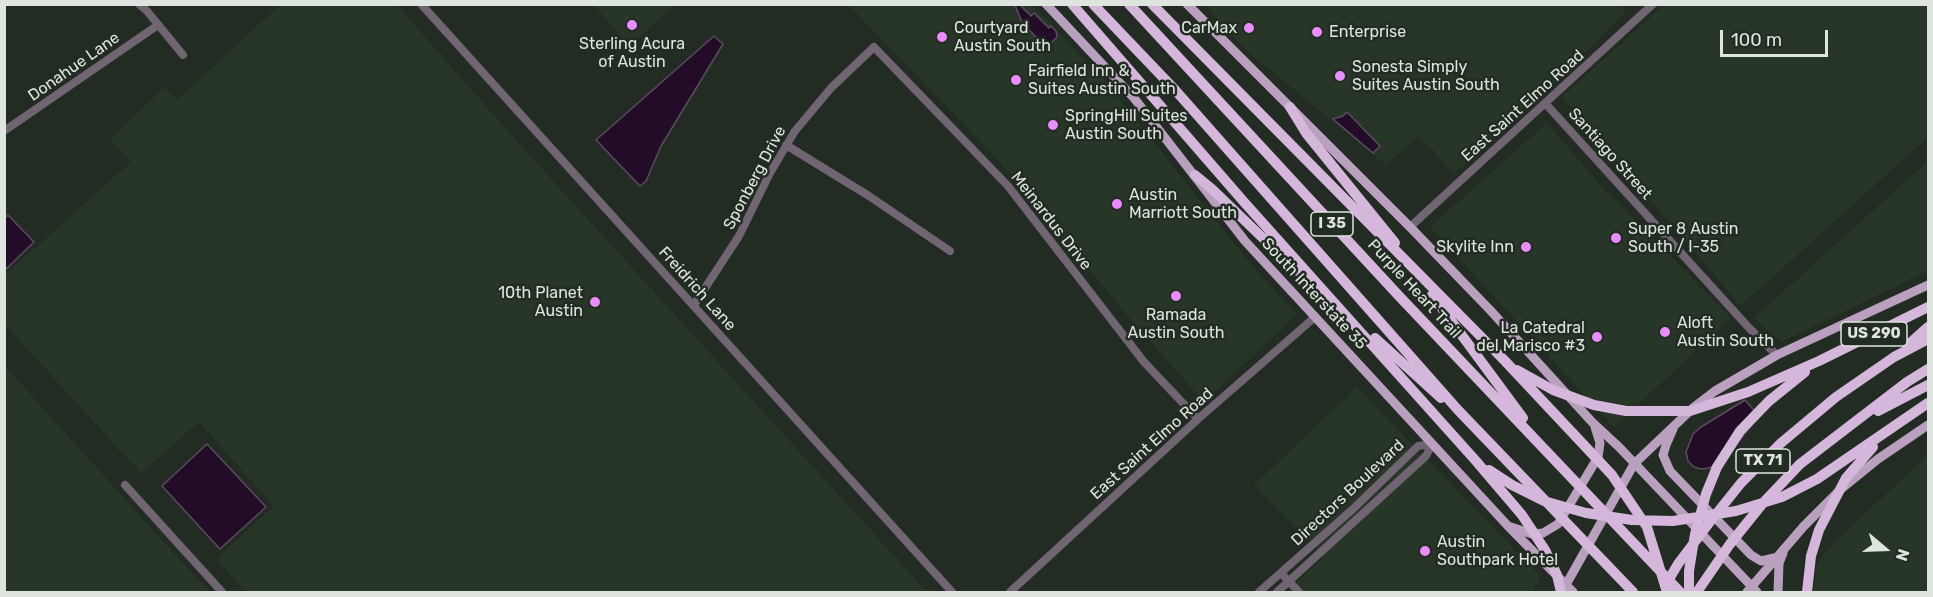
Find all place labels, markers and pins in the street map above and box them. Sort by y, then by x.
marker: Sterling Acura of Austin [625,18,639,32]
place label: Courtyard Austin South [954,18,1051,56]
place label: CarMax [1181,18,1237,38]
marker: CarMax [1242,21,1256,35]
place label: Enterprise [1329,22,1406,42]
marker: Enterprise [1310,25,1324,39]
marker: Courtyard Austin South [935,30,949,44]
place label: Sterling Acura of Austin [579,34,685,72]
place label: Sonesta Simply Suites Austin South [1352,57,1500,95]
place label: Fairfield Inn & Suites Austin South [1028,61,1176,99]
marker: Sonesta Simply Suites Austin South [1333,69,1347,83]
marker: Fairfield Inn & Suites Austin South [1009,73,1023,87]
place label: SpringHill Suites Austin South [1065,106,1188,144]
marker: SpringHill Suites Austin South [1046,118,1060,132]
place label: Austin Marriott South [1129,185,1237,223]
marker: Austin Marriott South [1110,197,1124,211]
place label: Super 8 Austin South / I-35 [1628,219,1738,257]
marker: Super 8 Austin South / I-35 [1609,231,1623,245]
place label: Skylite Inn [1436,237,1514,257]
marker: Skylite Inn [1519,240,1533,254]
place label: 10th Planet Austin [498,283,583,321]
marker: Ramada Austin South [1169,289,1183,303]
marker: 10th Planet Austin [588,295,602,309]
place label: Ramada Austin South [1128,305,1224,343]
place label: Aloft Austin South [1677,313,1774,351]
place label: La Catedral del Marisco #3 [1476,318,1585,356]
marker: Aloft Austin South [1658,325,1672,339]
marker: La Catedral del Marisco #3 [1590,330,1604,344]
place label: Austin Southpark Hotel [1437,532,1558,570]
marker: Austin Southpark Hotel [1418,544,1432,558]

